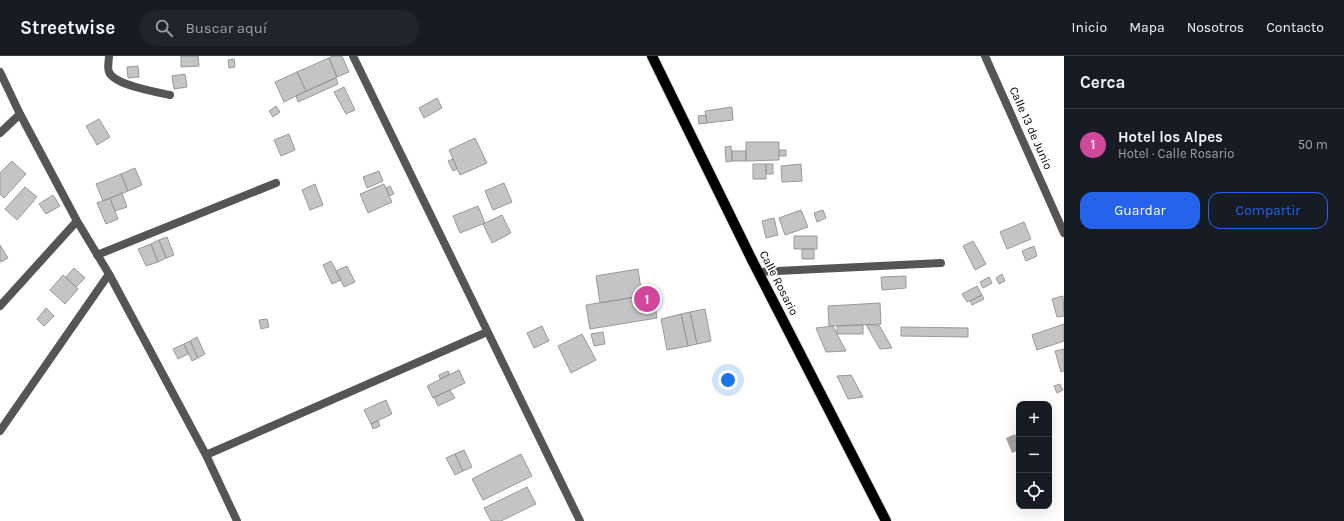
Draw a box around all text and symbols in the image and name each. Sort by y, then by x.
search box [139,10,419,46]
text: Streetwise [20,17,115,39]
icon: search [153,17,175,39]
text: Buscar aquí [185,19,267,37]
text: Inicio [1072,19,1107,36]
text: Mapa [1129,19,1165,36]
text: Nosotros [1187,19,1244,36]
text: Contacto [1266,19,1324,36]
text: Cerca [1080,72,1125,92]
street label: Calle 13 de Junio [1006,84,1056,172]
text: Hotel los Alpes [1118,128,1223,146]
text: 1 [1091,137,1095,152]
text: 50 m [1298,137,1328,152]
text: Hotel · Calle Rosario [1118,146,1234,161]
button: Guardar [1080,192,1200,229]
button: Compartir [1208,192,1328,229]
street label: Calle Rosario [757,248,801,318]
pin: 1 [634,284,660,314]
your location [718,370,738,390]
map controls [1016,401,1052,509]
button: + [1016,401,1052,437]
button: − [1016,437,1052,473]
button: locate [1016,473,1052,509]

